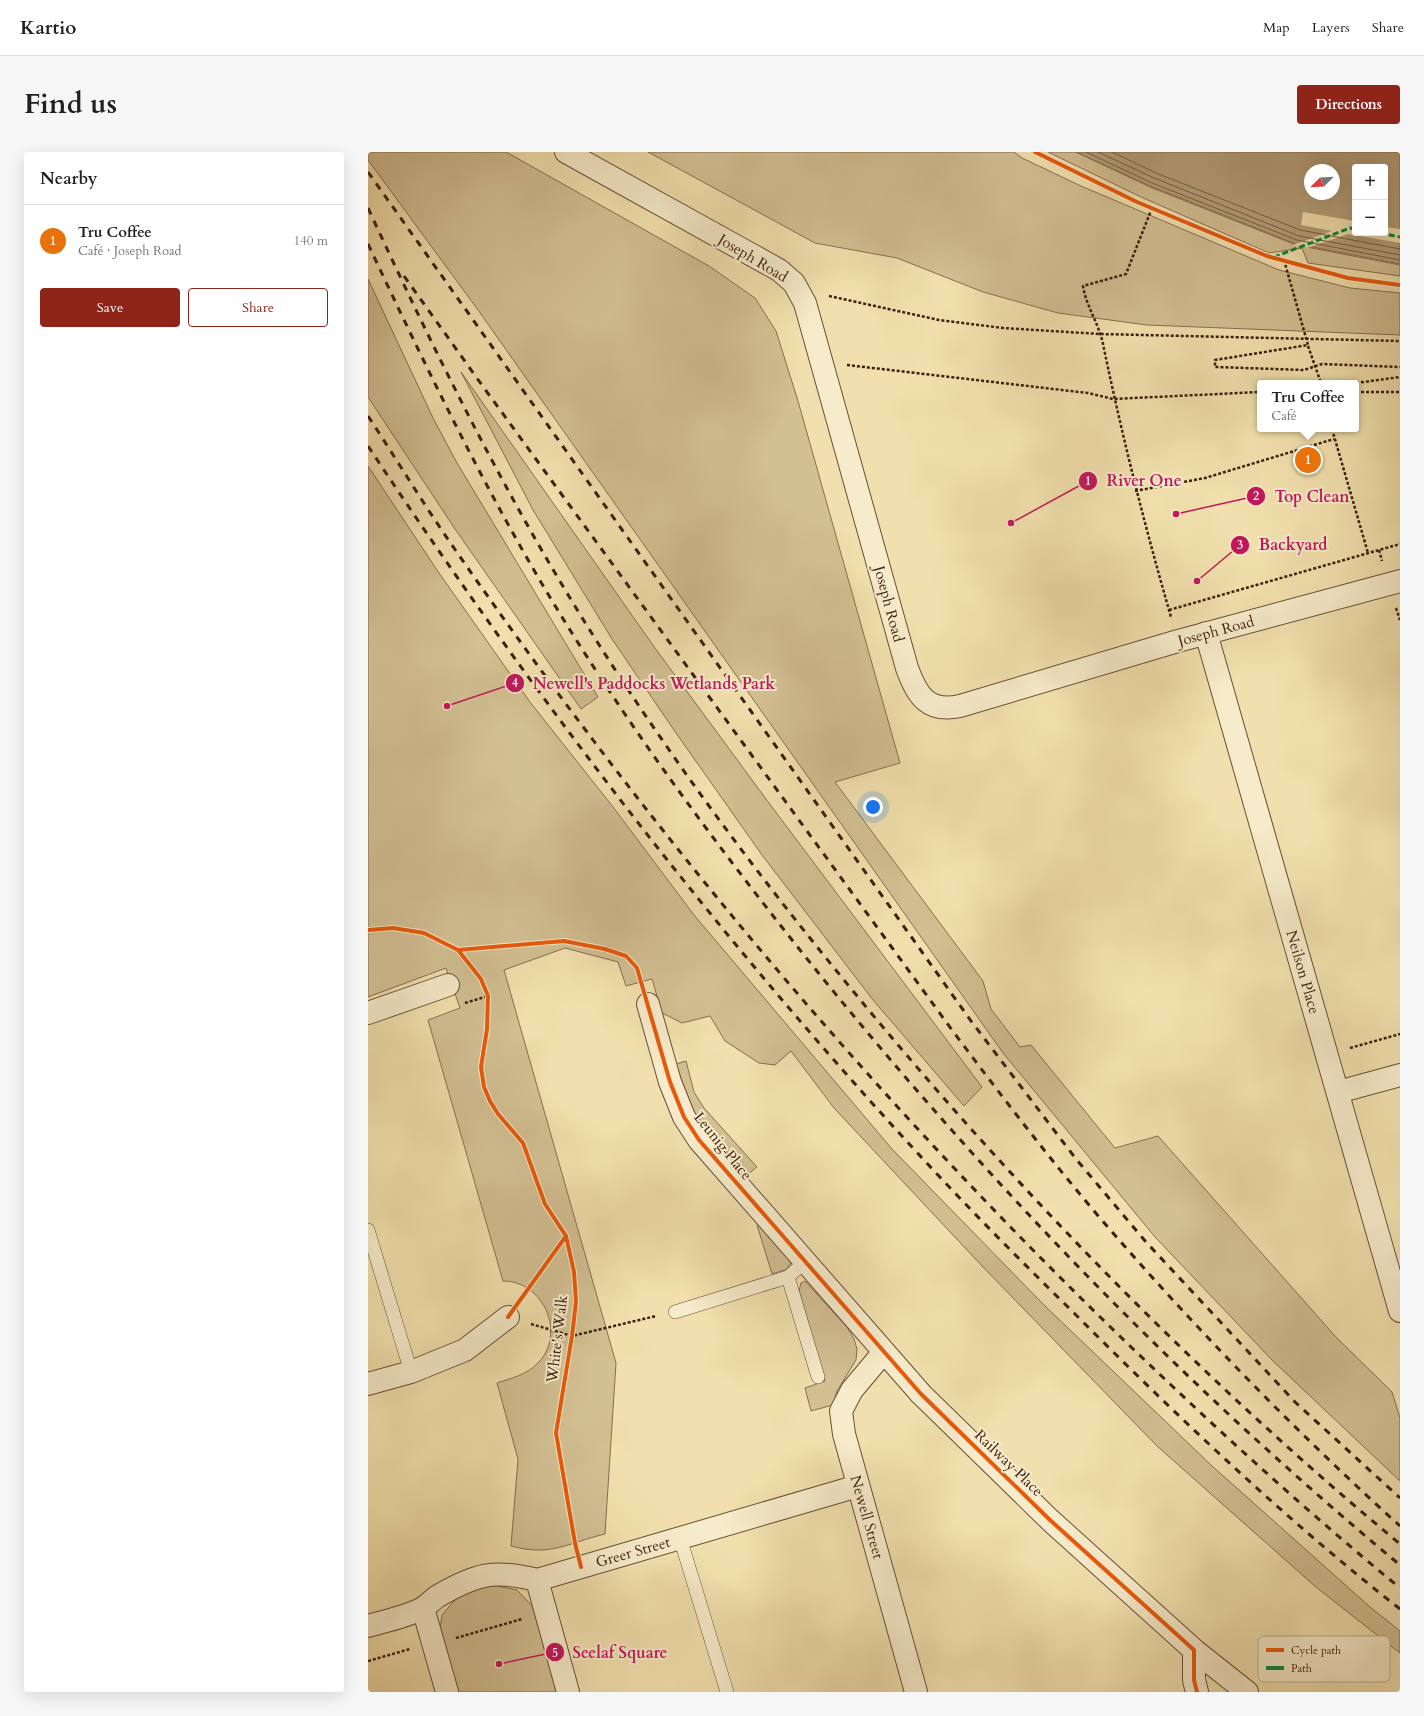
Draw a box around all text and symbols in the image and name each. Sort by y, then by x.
text: Kartio [20,15,76,41]
text: Map [1263,18,1290,37]
text: Layers [1312,18,1350,37]
text: Share [1372,18,1404,37]
text: Find us [24,85,117,123]
button: Directions [1297,85,1400,124]
north arrow [1304,164,1340,200]
map controls [1352,164,1388,236]
button: + [1352,164,1388,200]
text: Nearby [40,167,97,190]
button: − [1352,200,1388,236]
text: Tru Coffee [78,222,152,242]
street label: Joseph Road [713,228,792,287]
text: 1 [50,232,56,250]
text: 140 m [294,232,328,250]
text: Café · Joseph Road [78,242,182,260]
button: Save [40,288,180,327]
button: Share [188,288,328,327]
popup [1257,380,1359,432]
text: Tru Coffee [1271,387,1345,407]
text: Café [1271,407,1297,425]
pin: 1 [1295,445,1321,475]
callout: River One [1078,467,1189,495]
text: River One [1106,470,1182,492]
text: 1 [1085,473,1091,489]
callout: Top Clean [1246,482,1358,510]
text: Top Clean [1274,486,1350,508]
text: 2 [1253,488,1259,504]
callout: Backyard [1230,531,1335,559]
text: Backyard [1259,534,1327,556]
text: 3 [1237,537,1243,553]
street label: Joseph Road [869,562,909,644]
street label: Joseph Road [1174,611,1256,651]
callout: Newell's Paddocks Wetlands Park [505,669,783,697]
text: Newell's Paddocks Wetlands Park [533,673,775,695]
text: 4 [512,675,518,691]
your location [863,797,883,817]
street label: Neilson Place [1282,928,1325,1016]
street label: Leunig Place [689,1108,757,1184]
street label: White's Walk [542,1294,572,1385]
street label: Railway Place [970,1425,1048,1501]
street label: Newell Street [846,1473,889,1561]
street label: Greer Street [593,1532,673,1572]
legend [1258,1636,1390,1682]
callout: Seelaf Square [545,1638,676,1666]
text: Seelaf Square [572,1642,668,1664]
text: Cycle path [1291,1643,1341,1658]
text: 5 [552,1645,558,1661]
text: Path [1291,1661,1312,1676]

